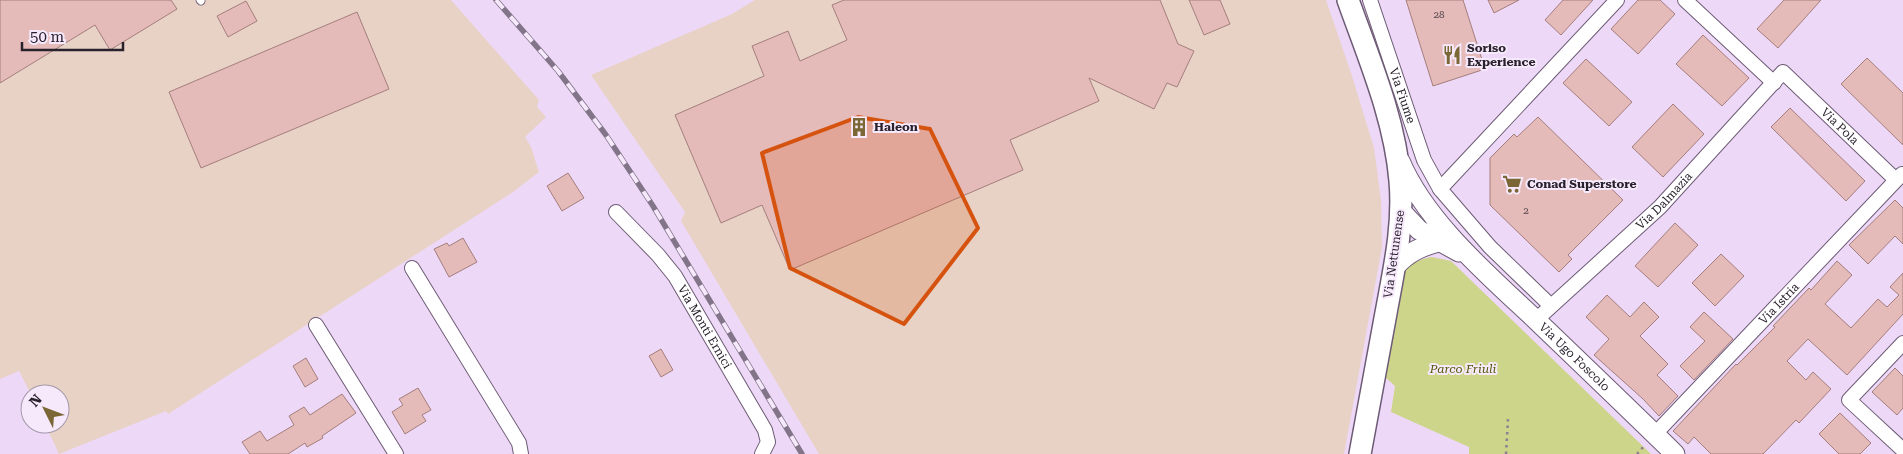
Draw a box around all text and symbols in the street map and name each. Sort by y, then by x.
house number: 28 [1433,9,1445,20]
scale bar [22,20,124,52]
text: 50 m [30,28,65,46]
place label: Soriso Experience [1467,41,1536,69]
restaurant icon: Soriso Experience [1441,44,1463,66]
street label: Via Fiume [1386,66,1418,126]
street label: Via Pola [1818,105,1862,148]
building icon: Haleon [848,116,870,138]
place label: Haleon [874,120,918,134]
street label: Via Dalmazia [1633,169,1696,232]
supermarket icon: Conad Superstore [1501,173,1523,195]
place label: Conad Superstore [1527,177,1637,191]
house number: 2 [1523,205,1529,216]
street label: Via Nettunense [1381,209,1407,299]
street label: Via Istria [1756,280,1802,327]
street label: Via Monti Ernici [675,283,735,371]
street label: Via Ugo Foscolo [1536,320,1613,394]
park label: Parco Friuli [1429,362,1497,376]
north arrow [20,384,70,434]
text: N [26,391,45,410]

